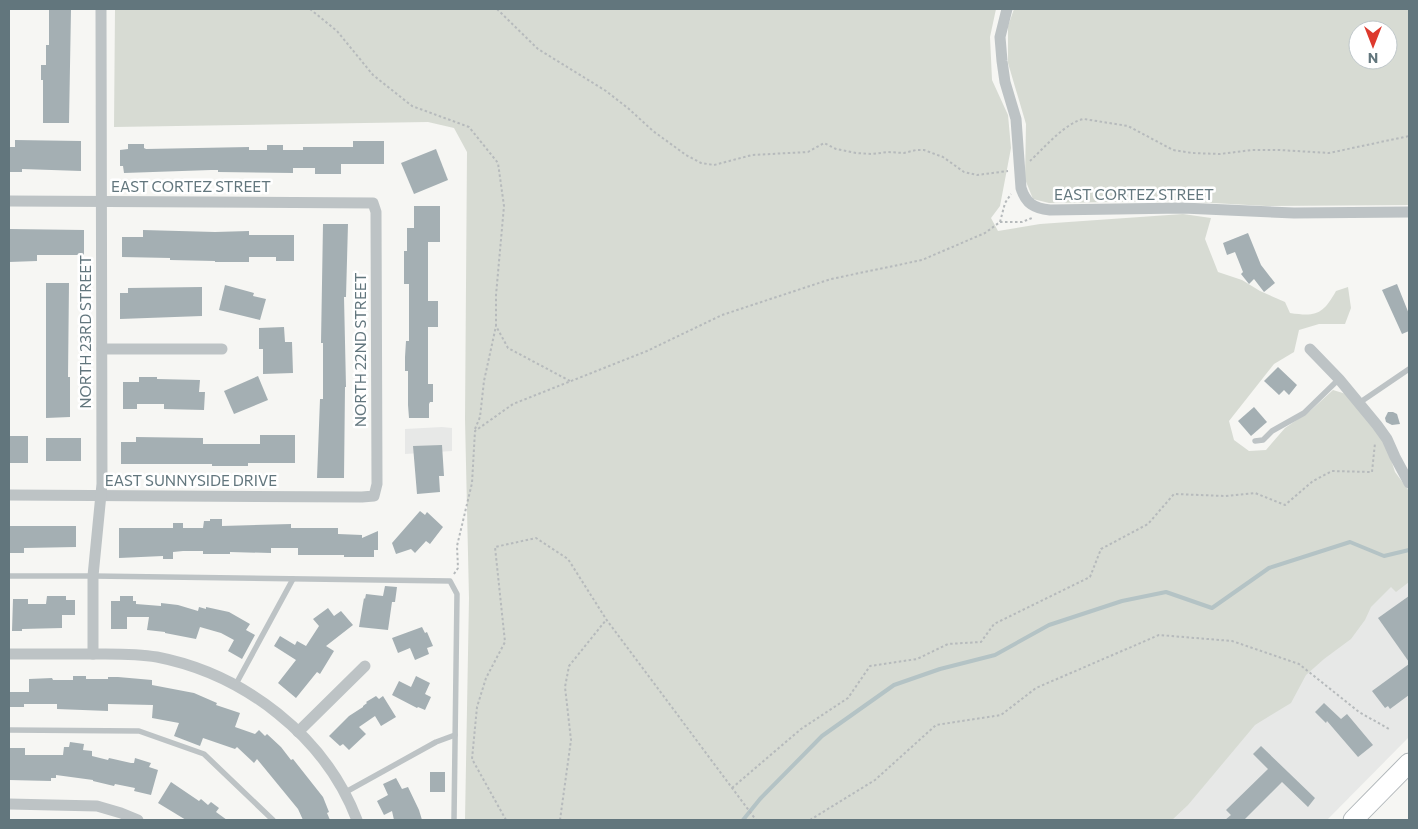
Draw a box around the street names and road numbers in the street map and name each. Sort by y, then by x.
street label: EAST CORTEZ STREET [111,177,271,195]
street label: EAST CORTEZ STREET [1054,185,1214,203]
street label: NORTH 23RD STREET [76,255,94,409]
street label: NORTH 22ND STREET [351,272,369,427]
street label: EAST SUNNYSIDE DRIVE [105,471,277,489]

